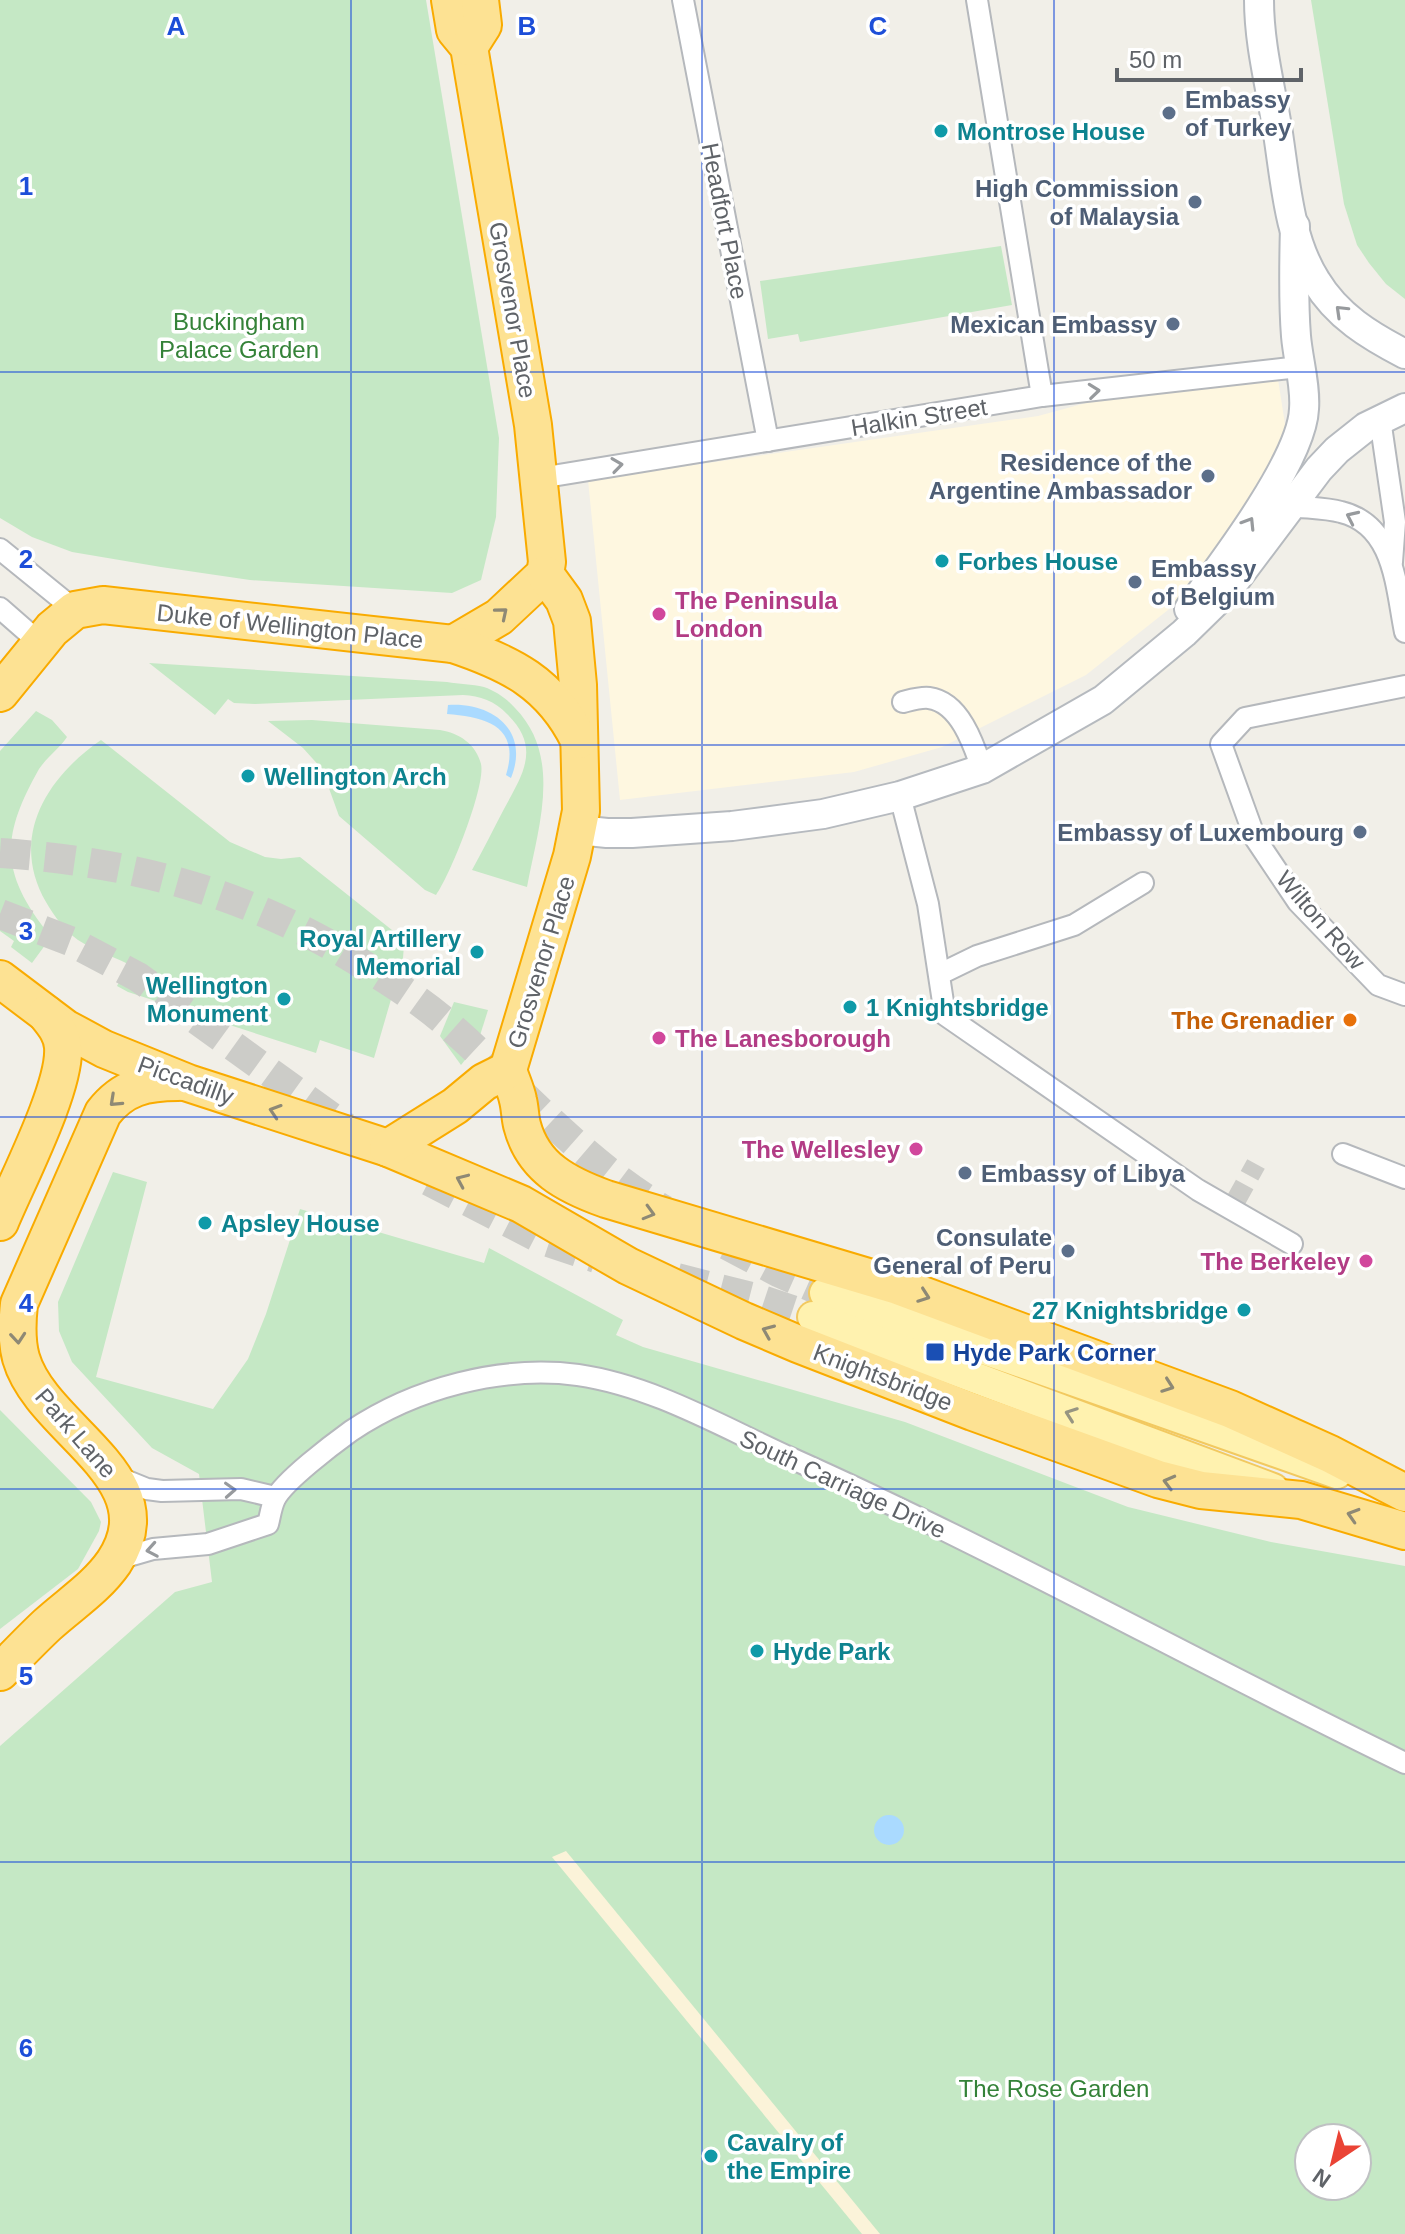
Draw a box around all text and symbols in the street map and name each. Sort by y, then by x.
text: A [167,11,186,41]
text: B [518,11,536,41]
text: C [869,11,888,41]
scale bar [1117,32,1301,82]
text: 50 m [1129,46,1182,73]
place label: Embassy of Turkey [1185,86,1292,141]
marker: Embassy of Turkey [1160,104,1178,122]
place label: Montrose House [957,118,1145,145]
marker: Montrose House [932,122,950,140]
street label: Headfort Place [697,140,753,302]
text: 1 [19,171,33,201]
place label: High Commission of Malaysia [975,175,1180,230]
marker: High Commission of Malaysia [1186,193,1204,211]
street label: Grosvenor Place [484,220,542,400]
one-way arrow [1336,306,1350,320]
park label: Buckingham Palace Garden [159,308,319,363]
place label: Mexican Embassy [950,311,1158,338]
marker: Mexican Embassy [1164,315,1182,333]
one-way arrow [1088,382,1101,399]
street label: Halkin Street [849,393,989,441]
place label: Residence of the Argentine Ambassador [929,449,1192,504]
one-way arrow [610,457,624,474]
marker: Residence of the Argentine Ambassador [1199,467,1217,485]
one-way arrow [1346,511,1360,527]
one-way arrow [1240,517,1255,532]
text: 2 [19,544,33,574]
place label: Forbes House [958,548,1118,575]
marker: Forbes House [933,552,951,570]
place label: Embassy of Belgium [1151,555,1275,610]
marker: Embassy of Belgium [1126,573,1144,591]
place label: The Peninsula London [675,587,838,642]
street label: Duke of Wellington Place [155,599,425,653]
marker: The Peninsula London [650,605,668,623]
one-way arrow [493,608,507,623]
place label: Wellington Arch [264,763,447,790]
marker: Wellington Arch [239,767,257,785]
place label: Embassy of Luxembourg [1057,819,1344,846]
marker: Embassy of Luxembourg [1351,823,1369,841]
street label: Wilton Row [1271,865,1371,975]
street label: Grosvenor Place [502,873,580,1051]
text: 3 [19,916,33,946]
place label: Royal Artillery Memorial [299,925,462,980]
marker: Royal Artillery Memorial [468,943,486,961]
place label: Wellington Monument [146,972,268,1027]
marker: Wellington Monument [275,990,293,1008]
place label: 1 Knightsbridge [866,994,1049,1021]
marker: 1 Knightsbridge [841,998,859,1016]
place label: The Grenadier [1171,1007,1334,1034]
marker: The Grenadier [1341,1011,1359,1029]
place label: The Lanesborough [675,1025,891,1052]
marker: The Lanesborough [650,1029,668,1047]
street label: Piccadilly [134,1050,238,1110]
one-way arrow [110,1091,124,1106]
one-way arrow [268,1104,282,1120]
place label: The Wellesley [742,1136,901,1163]
marker: The Wellesley [907,1140,925,1158]
place label: Embassy of Libya [981,1160,1186,1187]
marker: Embassy of Libya [956,1164,974,1182]
one-way arrow [456,1174,470,1190]
one-way arrow [641,1203,655,1220]
place label: Apsley House [221,1210,380,1237]
marker: Apsley House [196,1214,214,1232]
place label: Consulate General of Peru [873,1224,1052,1279]
marker: Consulate General of Peru [1059,1242,1077,1260]
place label: The Berkeley [1201,1248,1351,1275]
marker: The Berkeley [1357,1252,1375,1270]
one-way arrow [916,1286,930,1303]
text: 4 [19,1288,34,1318]
place label: 27 Knightsbridge [1032,1297,1228,1324]
marker: 27 Knightsbridge [1235,1301,1253,1319]
one-way arrow [762,1325,776,1341]
one-way arrow [10,1331,27,1344]
street label: Knightsbridge [810,1338,956,1416]
place label: Hyde Park Corner [953,1339,1156,1366]
marker: Hyde Park Corner [924,1341,946,1363]
one-way arrow [1160,1376,1174,1393]
street label: Park Lane [30,1383,122,1483]
one-way arrow [1064,1407,1078,1423]
street label: South Carriage Drive [736,1424,950,1544]
one-way arrow [1162,1474,1176,1491]
one-way arrow [224,1481,236,1498]
one-way arrow [1347,1508,1360,1524]
one-way arrow [146,1541,159,1558]
place label: Hyde Park [773,1638,891,1665]
marker: Hyde Park [748,1642,766,1660]
text: 5 [19,1661,33,1691]
text: 6 [19,2033,33,2063]
park label: The Rose Garden [959,2075,1149,2102]
north arrow [1293,2122,1373,2202]
place label: Cavalry of the Empire [727,2129,851,2184]
marker: Cavalry of the Empire [702,2147,720,2165]
text: N [1308,2163,1335,2193]

